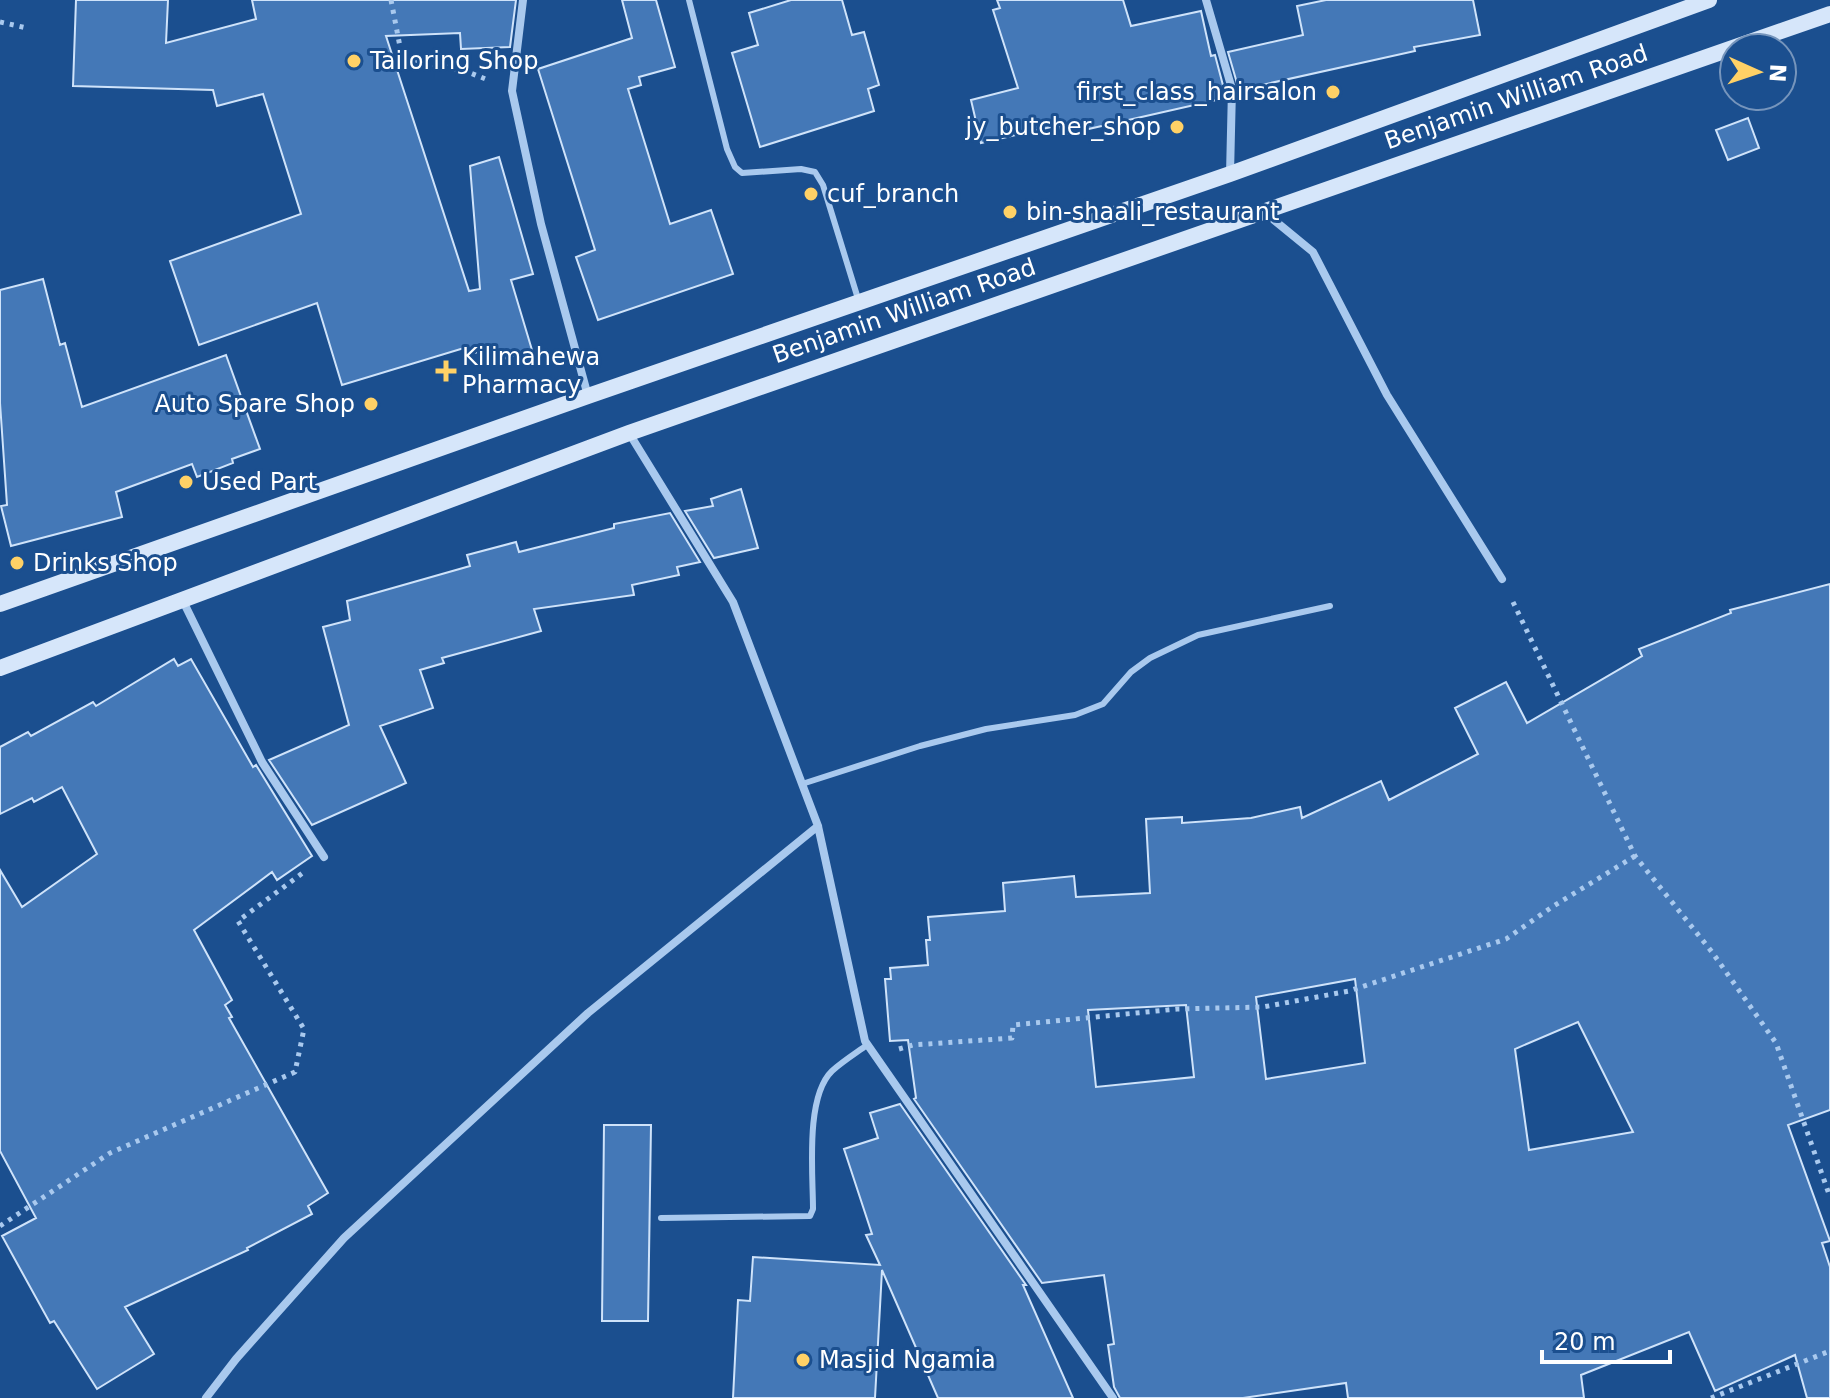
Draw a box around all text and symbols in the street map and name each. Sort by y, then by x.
north arrow [1718,32,1798,112]
street label: Benjamin William Road [1381,39,1651,155]
place label: Tailoring Shop [369,47,538,75]
marker: Tailoring Shop [345,52,363,70]
text: N [1765,63,1790,83]
place label: first_class_hairsalon [1076,78,1317,106]
marker: first_class_hairsalon [1324,83,1342,101]
place label: jy_butcher_shop [965,113,1161,141]
marker: jy_butcher_shop [1168,118,1186,136]
place label: cuf_branch [827,180,959,208]
marker: cuf_branch [802,185,820,203]
place label: bin-shaali_restaurant [1026,198,1279,226]
marker: bin-shaali_restaurant [1001,203,1019,221]
street label: Benjamin William Road [769,253,1039,369]
place label: Kilimahewa Pharmacy [462,343,600,399]
marker: Kilimahewa Pharmacy [437,362,455,380]
place label: Auto Spare Shop [154,390,355,418]
marker: Auto Spare Shop [362,395,380,413]
place label: Used Part [202,468,317,496]
marker: Used Part [177,473,195,491]
place label: Drinks Shop [33,549,178,577]
marker: Drinks Shop [8,554,26,572]
scale bar [1542,1314,1670,1364]
text: 20 m [1554,1328,1616,1356]
place label: Masjid Ngamia [819,1346,996,1374]
marker: Masjid Ngamia [794,1351,812,1369]

